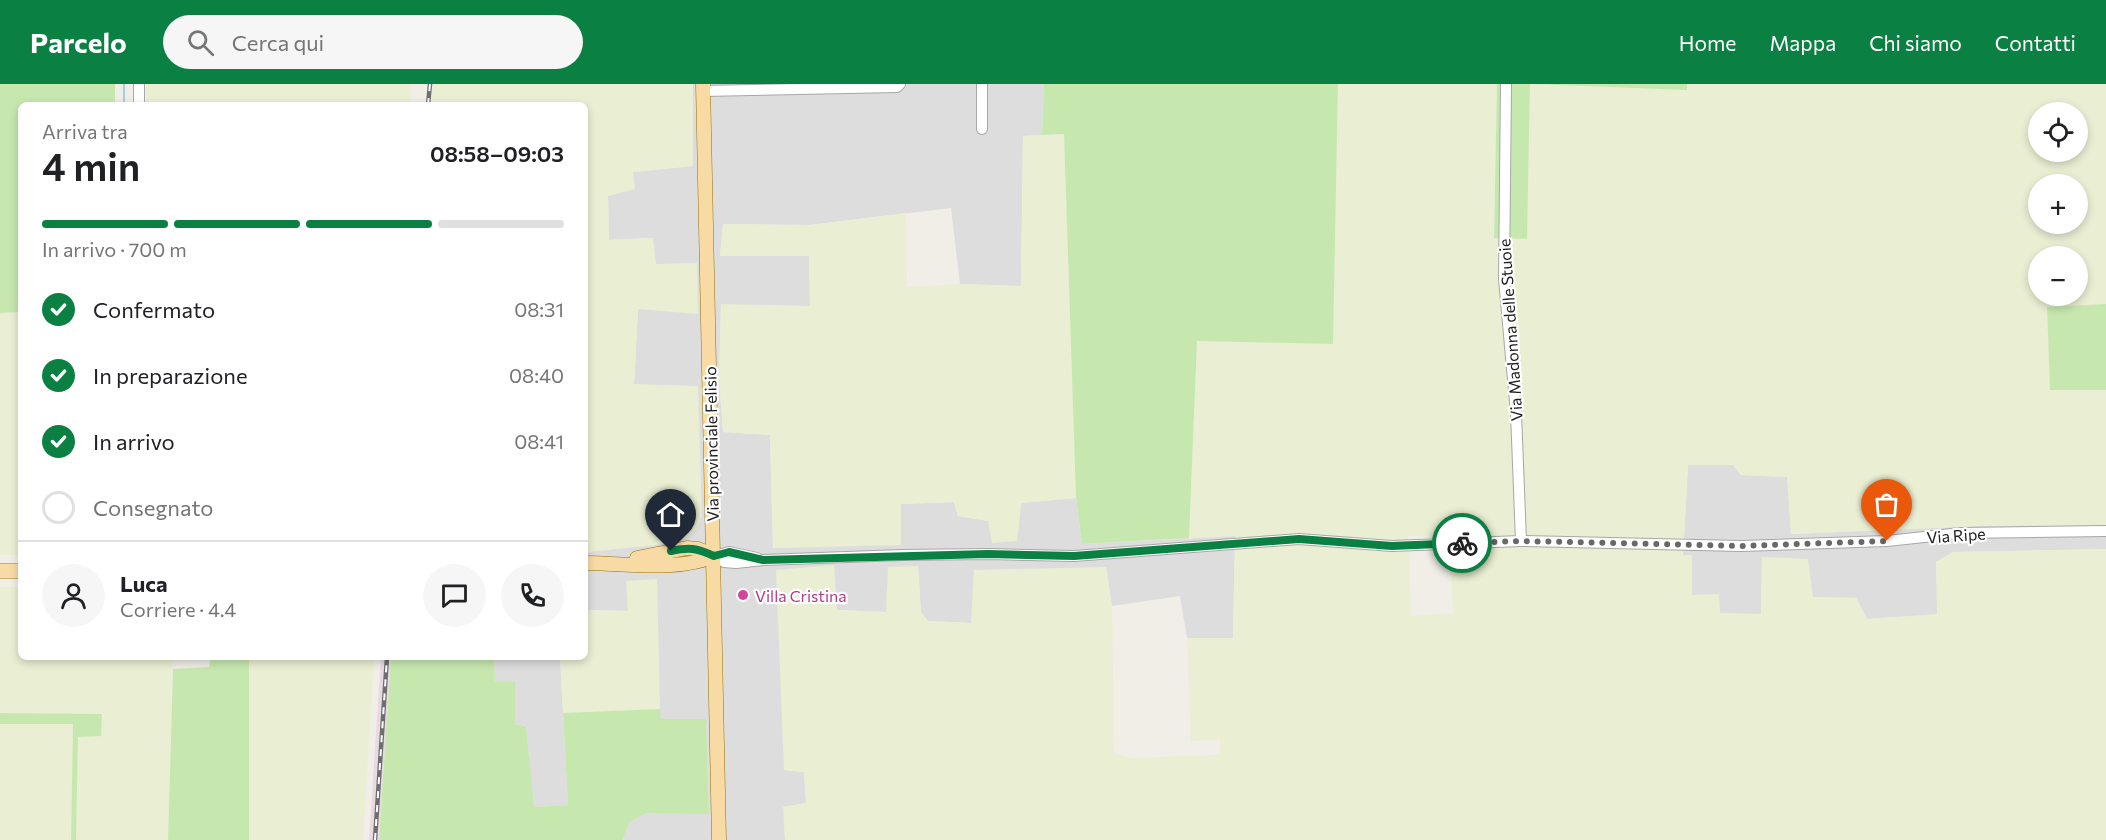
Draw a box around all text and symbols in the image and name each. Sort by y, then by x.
search box [163,15,583,69]
text: Parcelo [30,25,127,59]
icon: search [184,26,217,59]
text: Cerca qui [232,29,324,56]
text: Home [1679,30,1736,55]
text: Mappa [1769,30,1836,55]
text: Chi siamo [1869,30,1962,55]
text: Contatti [1995,30,2076,55]
map controls [2028,102,2088,306]
button: locate [2028,102,2088,162]
text: Arriva tra [42,119,128,143]
text: 08:58–09:03 [430,140,564,167]
text: 4 min [42,141,140,189]
button: + [2028,174,2088,234]
text: In arrivo · 700 m [42,237,187,261]
street label: Via Madonna delle Stuoie [1494,238,1526,422]
button: − [2028,246,2088,306]
icon: check [42,293,75,326]
text: Confermato [93,296,215,323]
text: 08:31 [514,297,564,321]
icon: check [42,359,75,392]
text: In preparazione [93,362,248,389]
text: 08:40 [509,363,564,387]
street label: Via provinciale Felisio [700,366,722,522]
icon: check [42,425,75,458]
text: In arrivo [93,428,175,455]
text: 08:41 [514,429,564,453]
pin [1861,479,1912,541]
icon: bag [1870,488,1903,521]
pin [645,489,696,551]
text: Consegnato [93,494,213,521]
icon: home [654,498,687,531]
courier [1432,513,1492,573]
street label: Via Ripe [1926,523,1986,547]
icon: bike [1446,527,1479,560]
button: person [42,564,105,627]
button: chat [423,564,486,627]
button: phone [501,564,564,627]
text: Luca [120,570,168,597]
place label: Villa Cristina [755,586,847,605]
marker: Villa Cristina [736,588,750,602]
text: Corriere · 4.4 [120,597,236,621]

